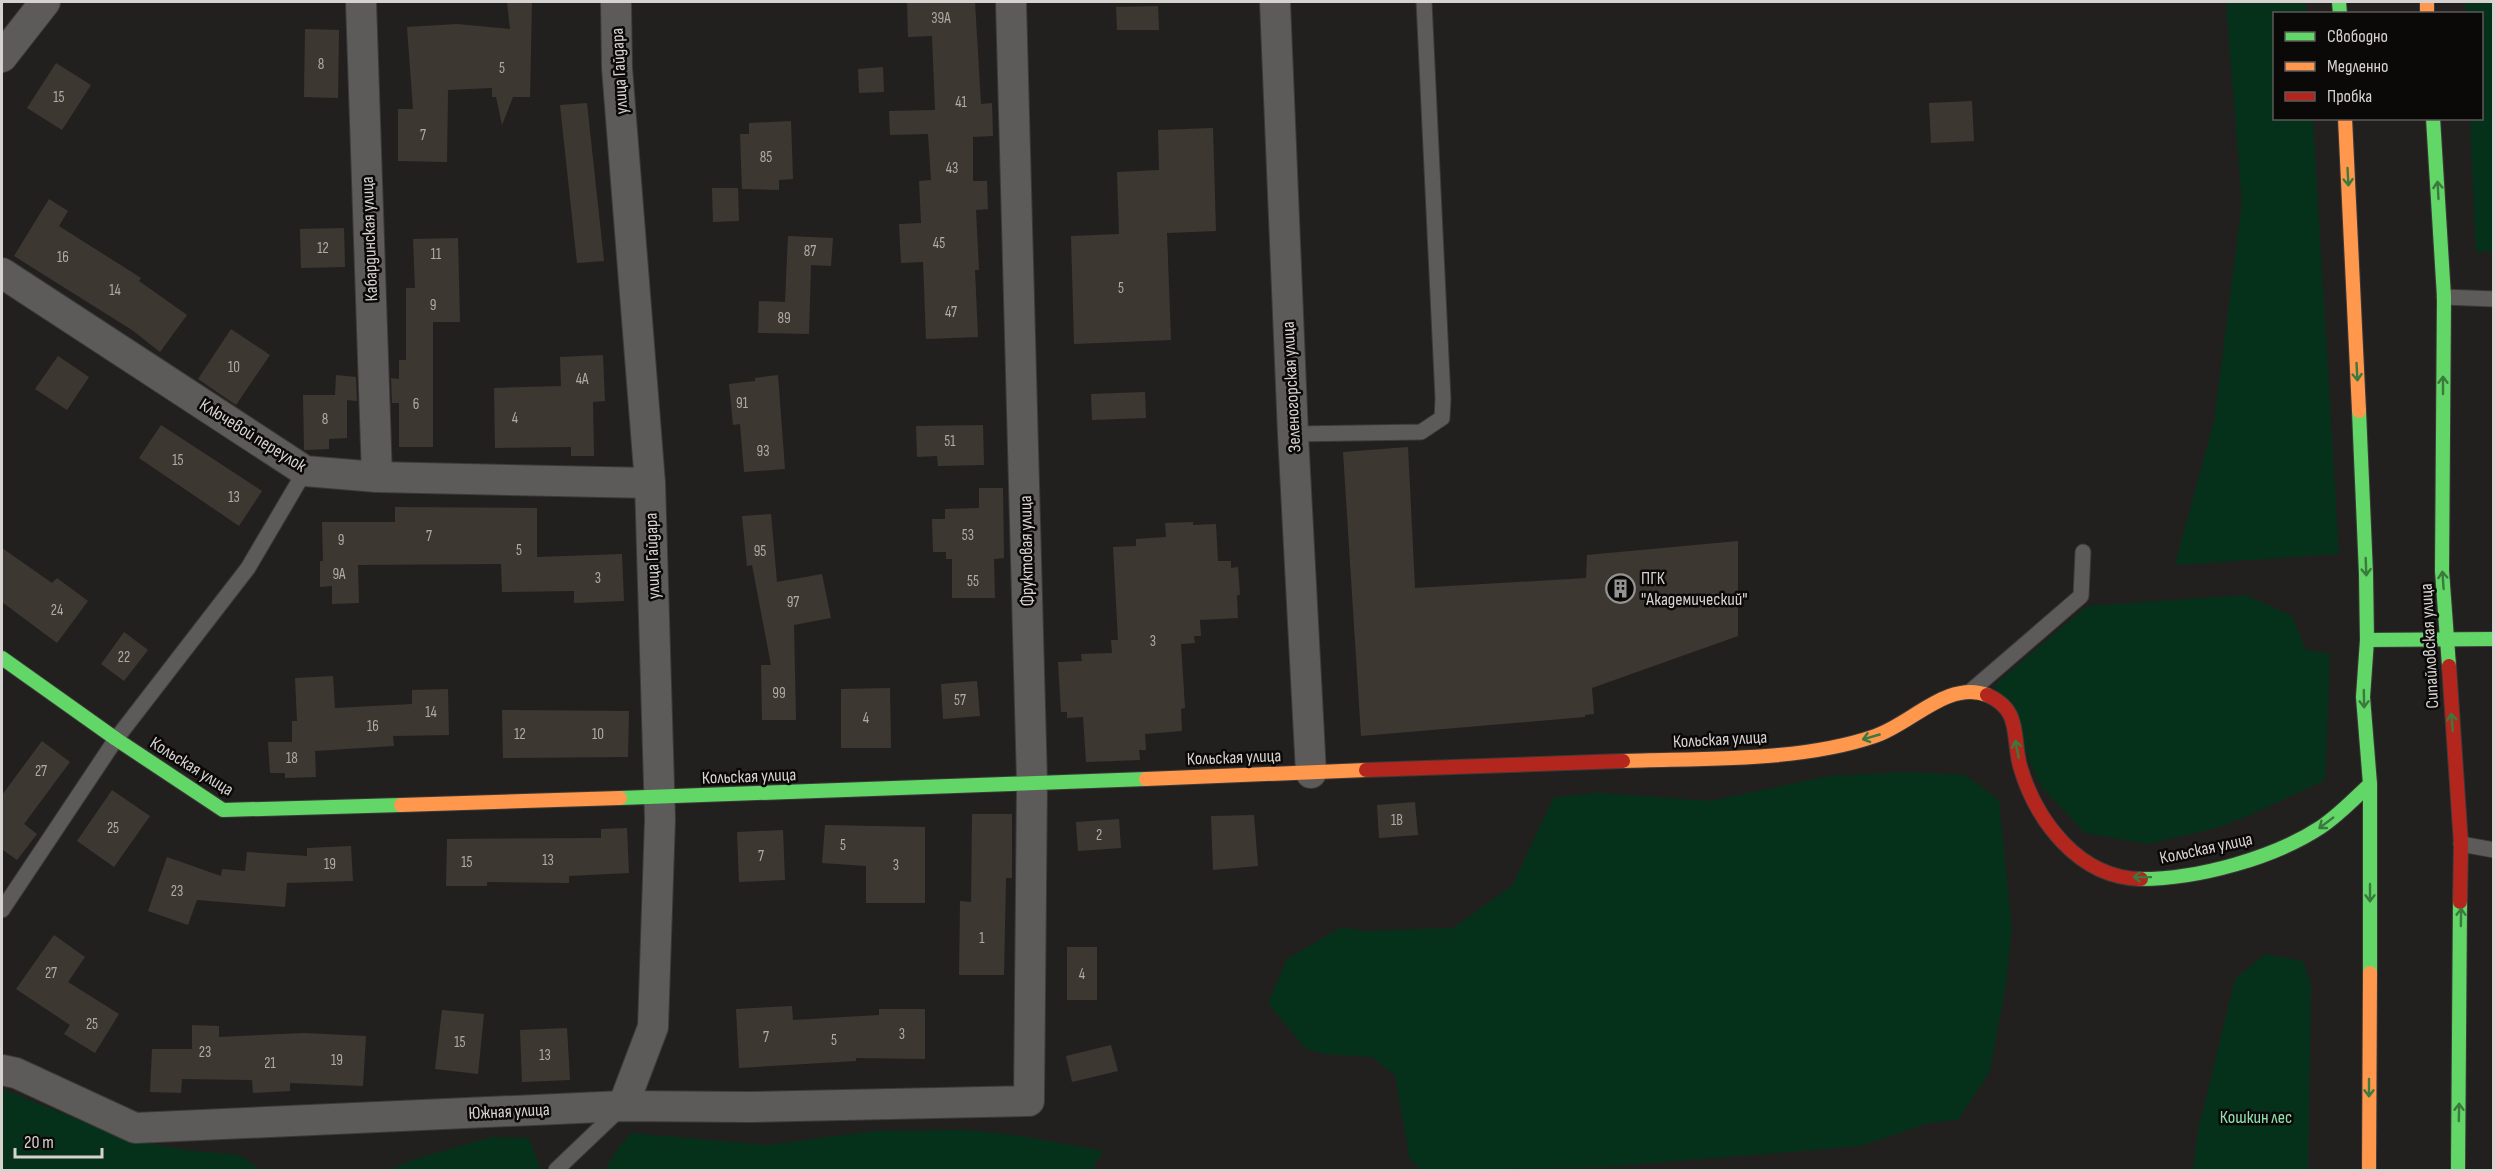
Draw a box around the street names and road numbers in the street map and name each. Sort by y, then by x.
street label: улица Гайдара [607,27,632,115]
street label: Кабардинская улица [357,176,382,302]
street label: Зеленогорская улица [1278,321,1305,453]
street label: Ключевой переулок [196,394,310,477]
street label: Фруктовая улица [1015,495,1038,607]
street label: улица Гайдара [640,512,665,600]
street label: Сипайловская улица [2416,583,2443,709]
street label: Кольская улица [1672,727,1768,752]
street label: Кольская улица [146,733,237,800]
street label: Кольская улица [1186,745,1282,770]
street label: Кольская улица [701,764,797,789]
street label: Кольская улица [2158,828,2255,869]
street label: Южная улица [468,1099,550,1124]

